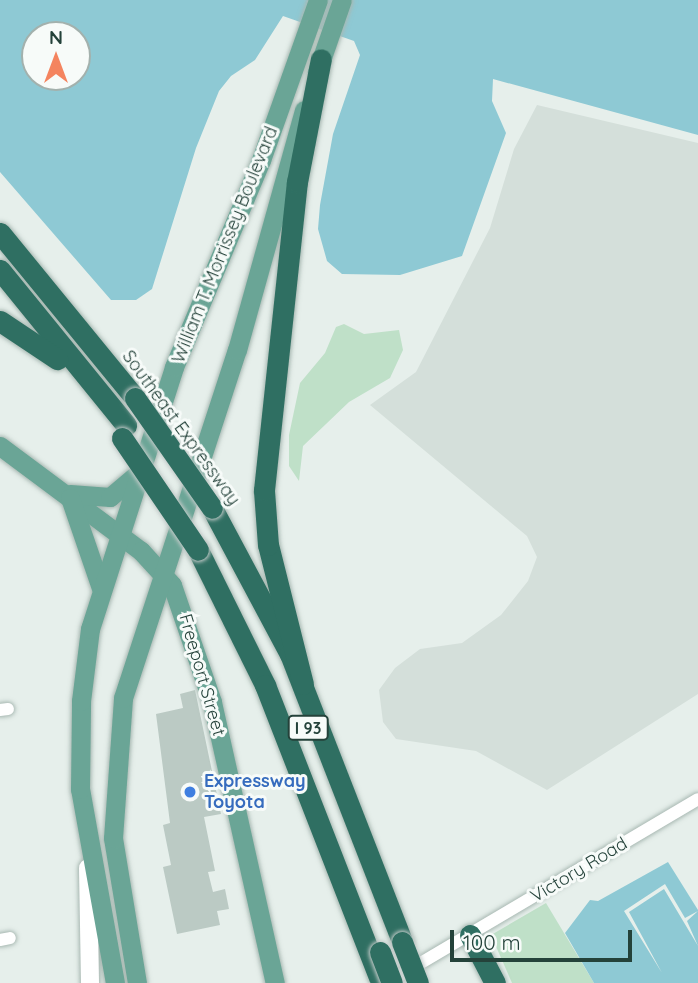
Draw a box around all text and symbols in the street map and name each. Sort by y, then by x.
north arrow [21,21,91,91]
text: N [49,25,63,49]
street label: William T. Morrissey Boulevard [168,124,282,366]
street label: Southeast Expressway [117,346,245,510]
street label: Freeport Street [174,612,230,738]
road number: I 93 [287,716,329,740]
place label: Expressway Toyota [204,771,306,814]
marker: Expressway Toyota [182,784,198,800]
street label: Victory Road [527,833,631,907]
scale bar [453,916,635,960]
text: 100 m [463,929,521,955]

